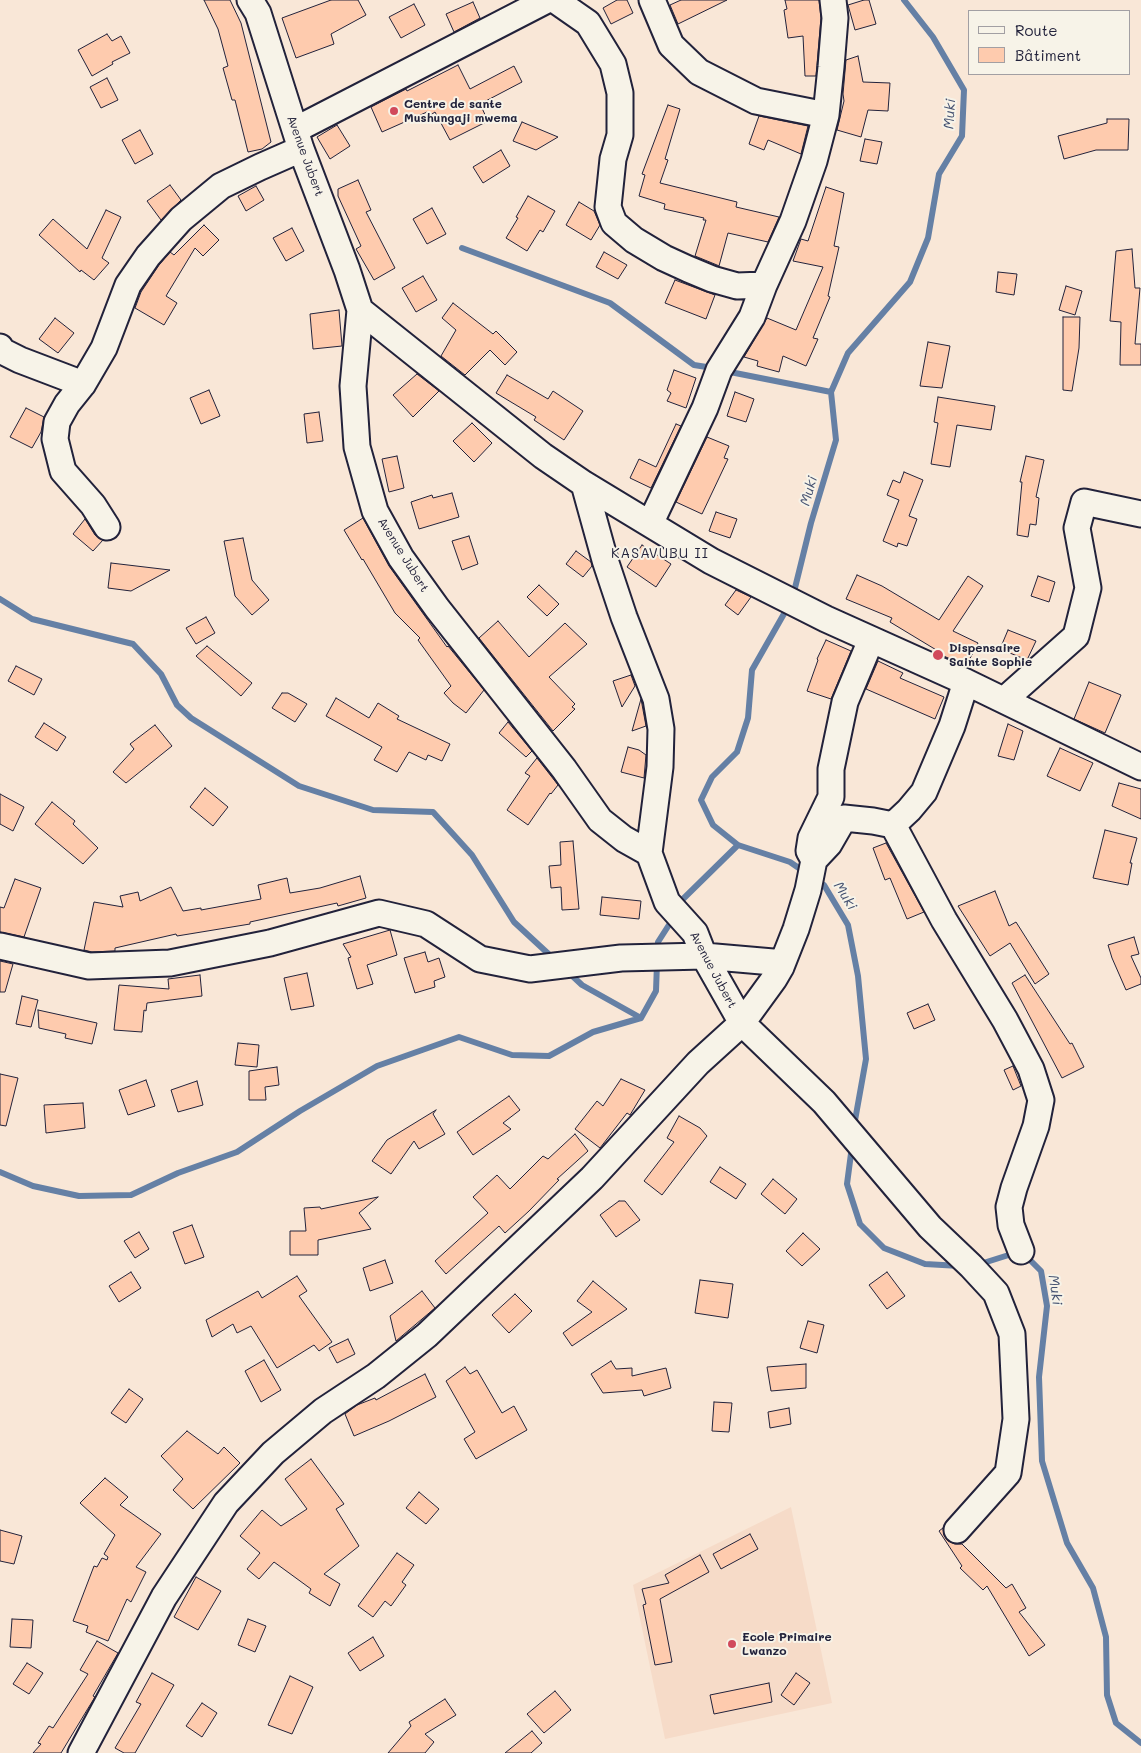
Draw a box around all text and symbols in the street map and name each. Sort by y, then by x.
legend [968,10,1131,75]
text: Route [1015,20,1058,40]
text: Bâtiment [1015,45,1081,65]
place label: Centre de sante Mushungaji mwema [404,97,518,125]
water label: Muki [941,98,959,130]
marker: Centre de sante Mushungaji mwema [388,105,400,117]
street label: Avenue Jubert [284,114,326,198]
water label: Muki [797,474,821,508]
street label: Avenue Jubert [374,515,432,595]
district label: KASAVUBU II [610,546,710,562]
place label: Dispensaire Sainte Sophie [949,641,1032,669]
marker: Dispensaire Sainte Sophie [931,648,945,662]
water label: Muki [830,879,860,913]
street label: Avenue Jubert [687,929,739,1011]
water label: Muki [1045,1274,1065,1306]
place label: Ecole Primaire Lwanzo [742,1630,832,1658]
marker: Ecole Primaire Lwanzo [726,1638,738,1650]

